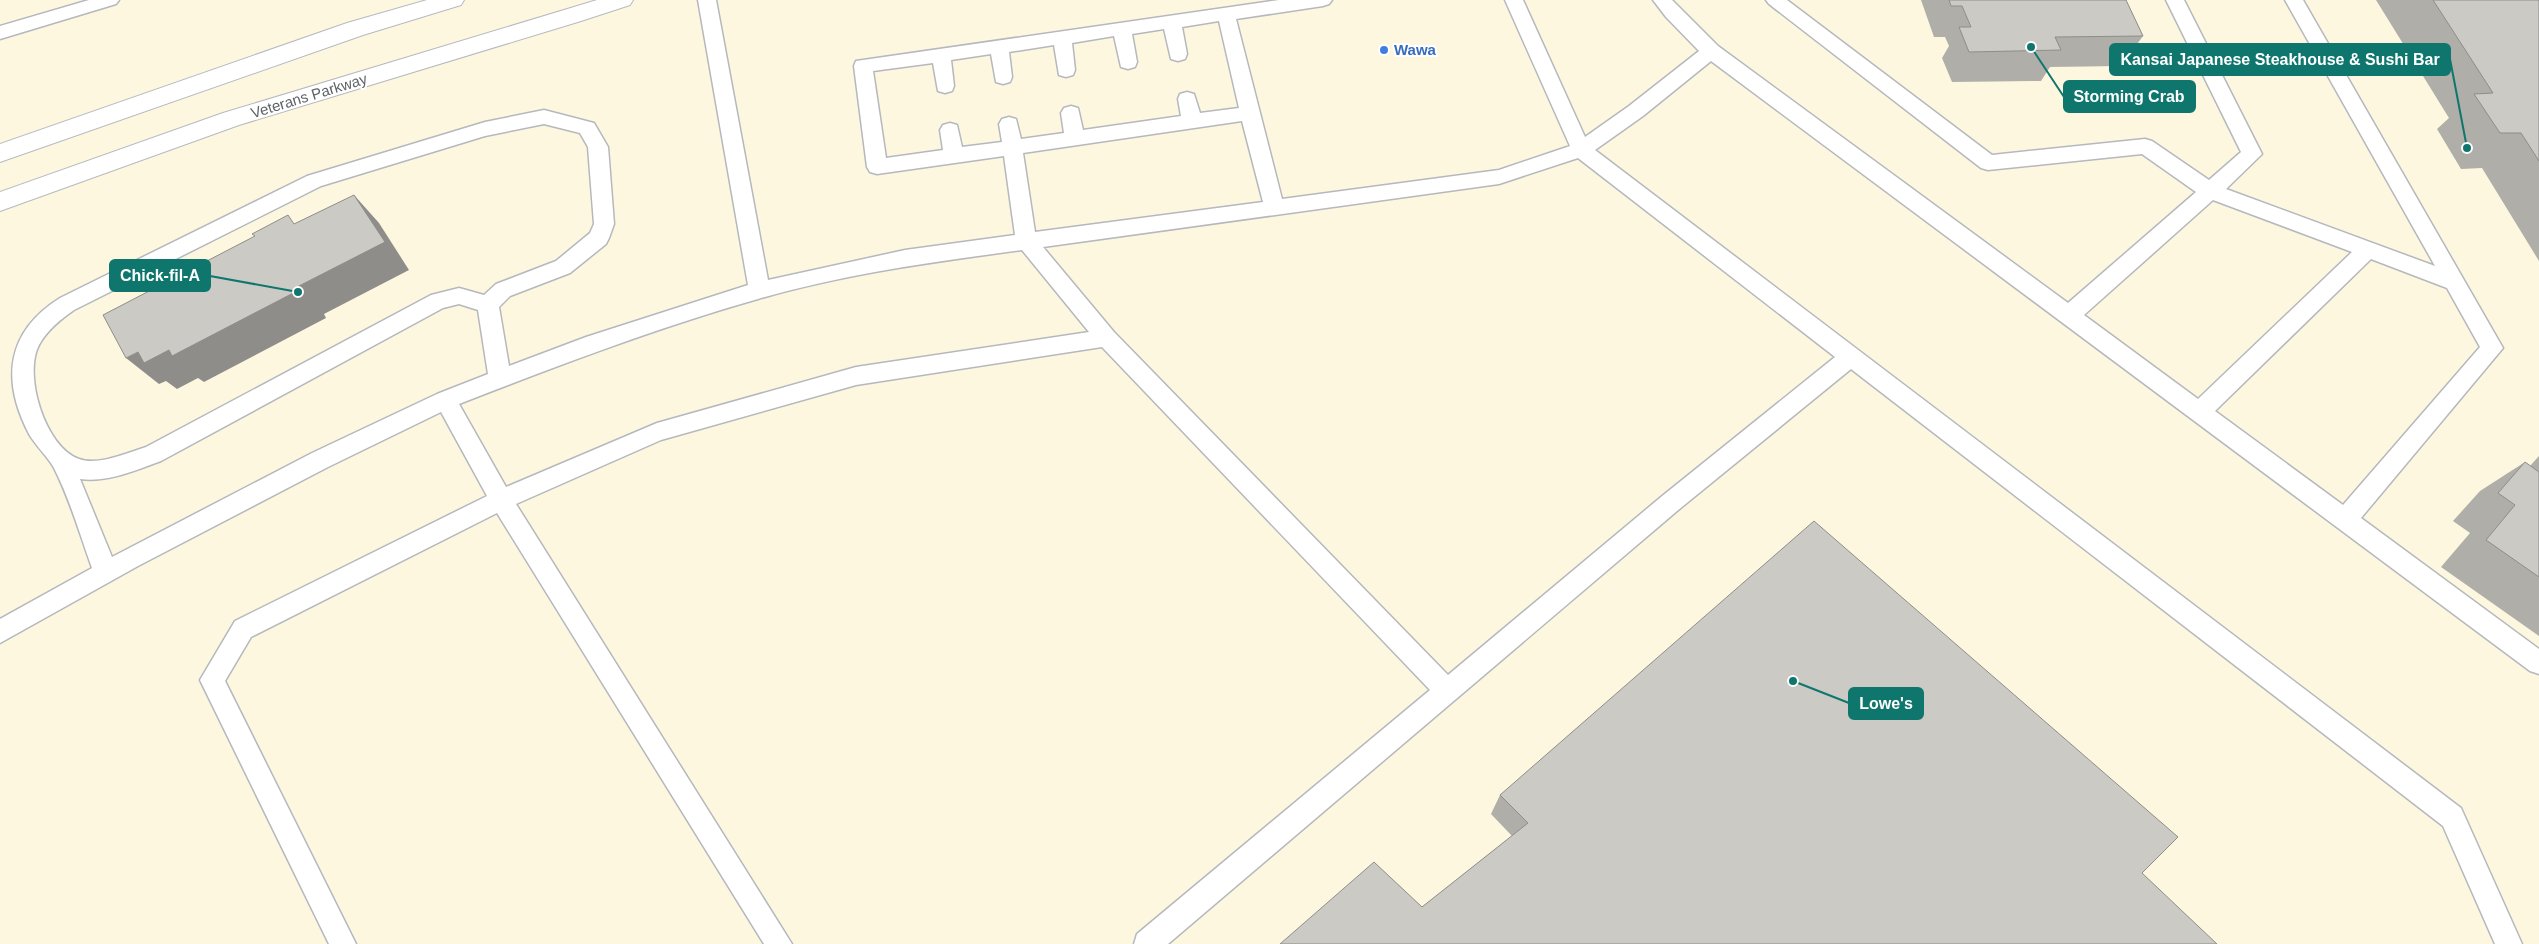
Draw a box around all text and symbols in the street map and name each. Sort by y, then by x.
place label: Wawa [1394,41,1437,58]
marker: Wawa [1378,44,1390,56]
callout: Kansai Japanese Steakhouse & Sushi Bar [2110,44,2450,75]
text: Kansai Japanese Steakhouse & Sushi Bar [2120,51,2440,68]
street label: Veterans Parkway [249,70,370,121]
callout: Storming Crab [2064,81,2195,112]
text: Storming Crab [2073,88,2185,105]
callout: Chick-fil-A [110,260,210,291]
text: Chick-fil-A [120,267,200,284]
callout: Lowe's [1849,688,1923,719]
text: Lowe's [1859,695,1913,712]

